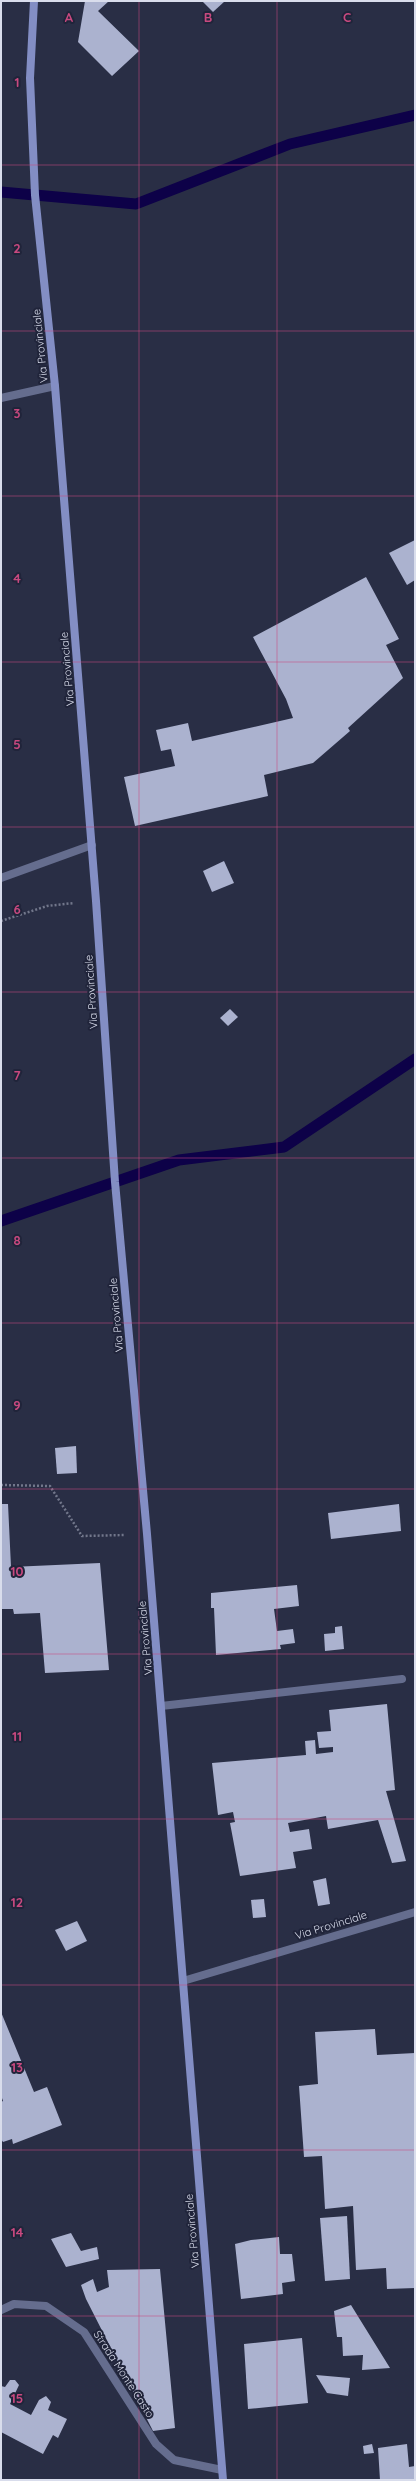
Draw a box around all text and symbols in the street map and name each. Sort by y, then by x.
text: A [65,9,74,25]
text: B [204,9,212,25]
text: C [343,9,351,25]
text: 1 [14,74,20,90]
text: 2 [13,240,21,256]
street label: Via Provinciale [29,308,51,384]
text: 3 [14,405,21,421]
text: 4 [13,570,21,586]
street label: Via Provinciale [57,631,77,707]
text: 5 [13,736,21,752]
text: 6 [13,901,21,917]
street label: Via Provinciale [81,954,101,1030]
text: 7 [13,1067,21,1083]
text: 8 [13,1232,21,1248]
street label: Via Provinciale [106,1277,126,1353]
text: 9 [13,1397,21,1413]
text: 10 [10,1563,24,1579]
street label: Via Provinciale [135,1600,155,1676]
text: 11 [12,1728,22,1744]
text: 12 [11,1894,23,1910]
street label: Via Provinciale [293,1907,369,1943]
text: 13 [11,2059,23,2075]
street label: Via Provinciale [182,2193,202,2269]
text: 14 [11,2224,24,2240]
street label: Strada Monte Casto [91,2328,158,2421]
text: 15 [11,2390,23,2406]

